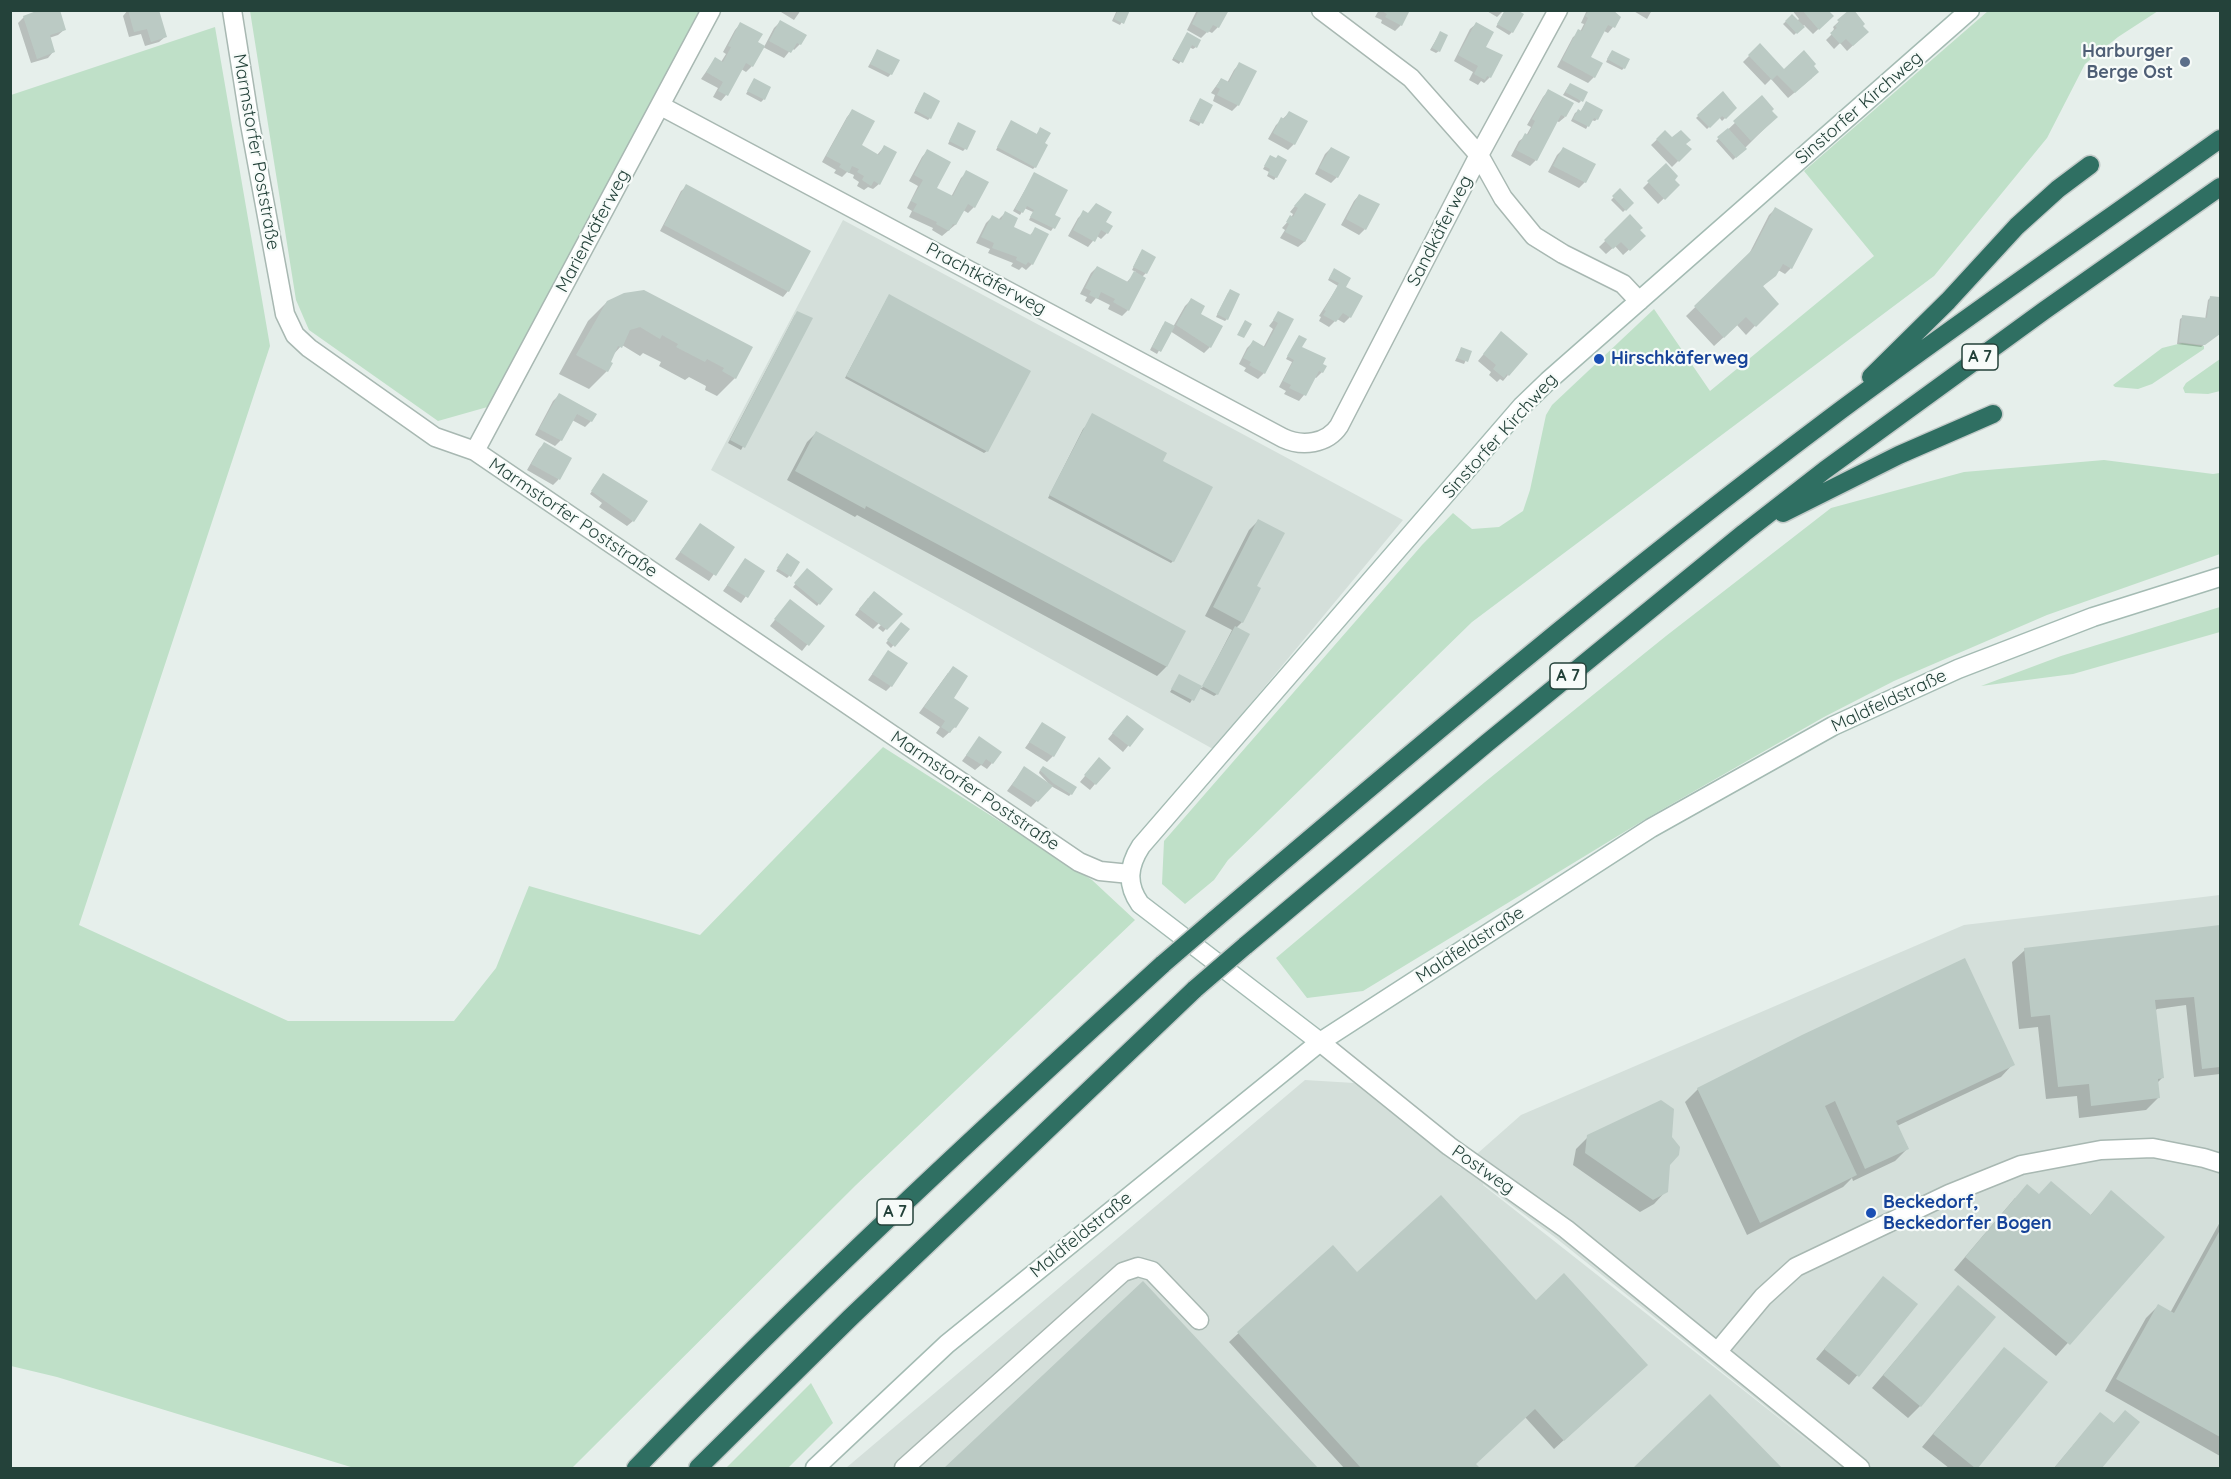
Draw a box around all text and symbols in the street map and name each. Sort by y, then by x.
place label: Harburger Berge Ost [2082,41,2173,84]
street label: Sinstorfer Kirchweg [1791,47,1927,169]
street label: Marmstorfer Poststraße [228,52,284,252]
marker: Harburger Berge Ost [2178,55,2192,69]
street label: Marienkäferweg [551,166,635,296]
street label: Sandkäferweg [1403,172,1477,290]
street label: Prachtkäferweg [922,238,1050,320]
road number: A 7 [1962,344,1998,370]
place label: Hirschkäferweg [1611,348,1749,370]
marker: Hirschkäferweg [1592,352,1606,366]
street label: Sinstorfer Kirchweg [1438,369,1562,503]
street label: Marmstorfer Poststraße [485,453,661,583]
road number: A 7 [1550,663,1586,689]
street label: Maldfeldstraße [1828,665,1950,737]
street label: Marmstorfer Poststraße [887,726,1063,856]
street label: Maldfeldstraße [1412,902,1528,988]
street label: Postweg [1448,1141,1518,1199]
street label: Maldfeldstraße [1026,1187,1136,1283]
place label: Beckedorf, Beckedorfer Bogen [1883,1192,2052,1234]
road number: A 7 [877,1199,913,1225]
marker: Beckedorf, Beckedorfer Bogen [1864,1206,1878,1220]

